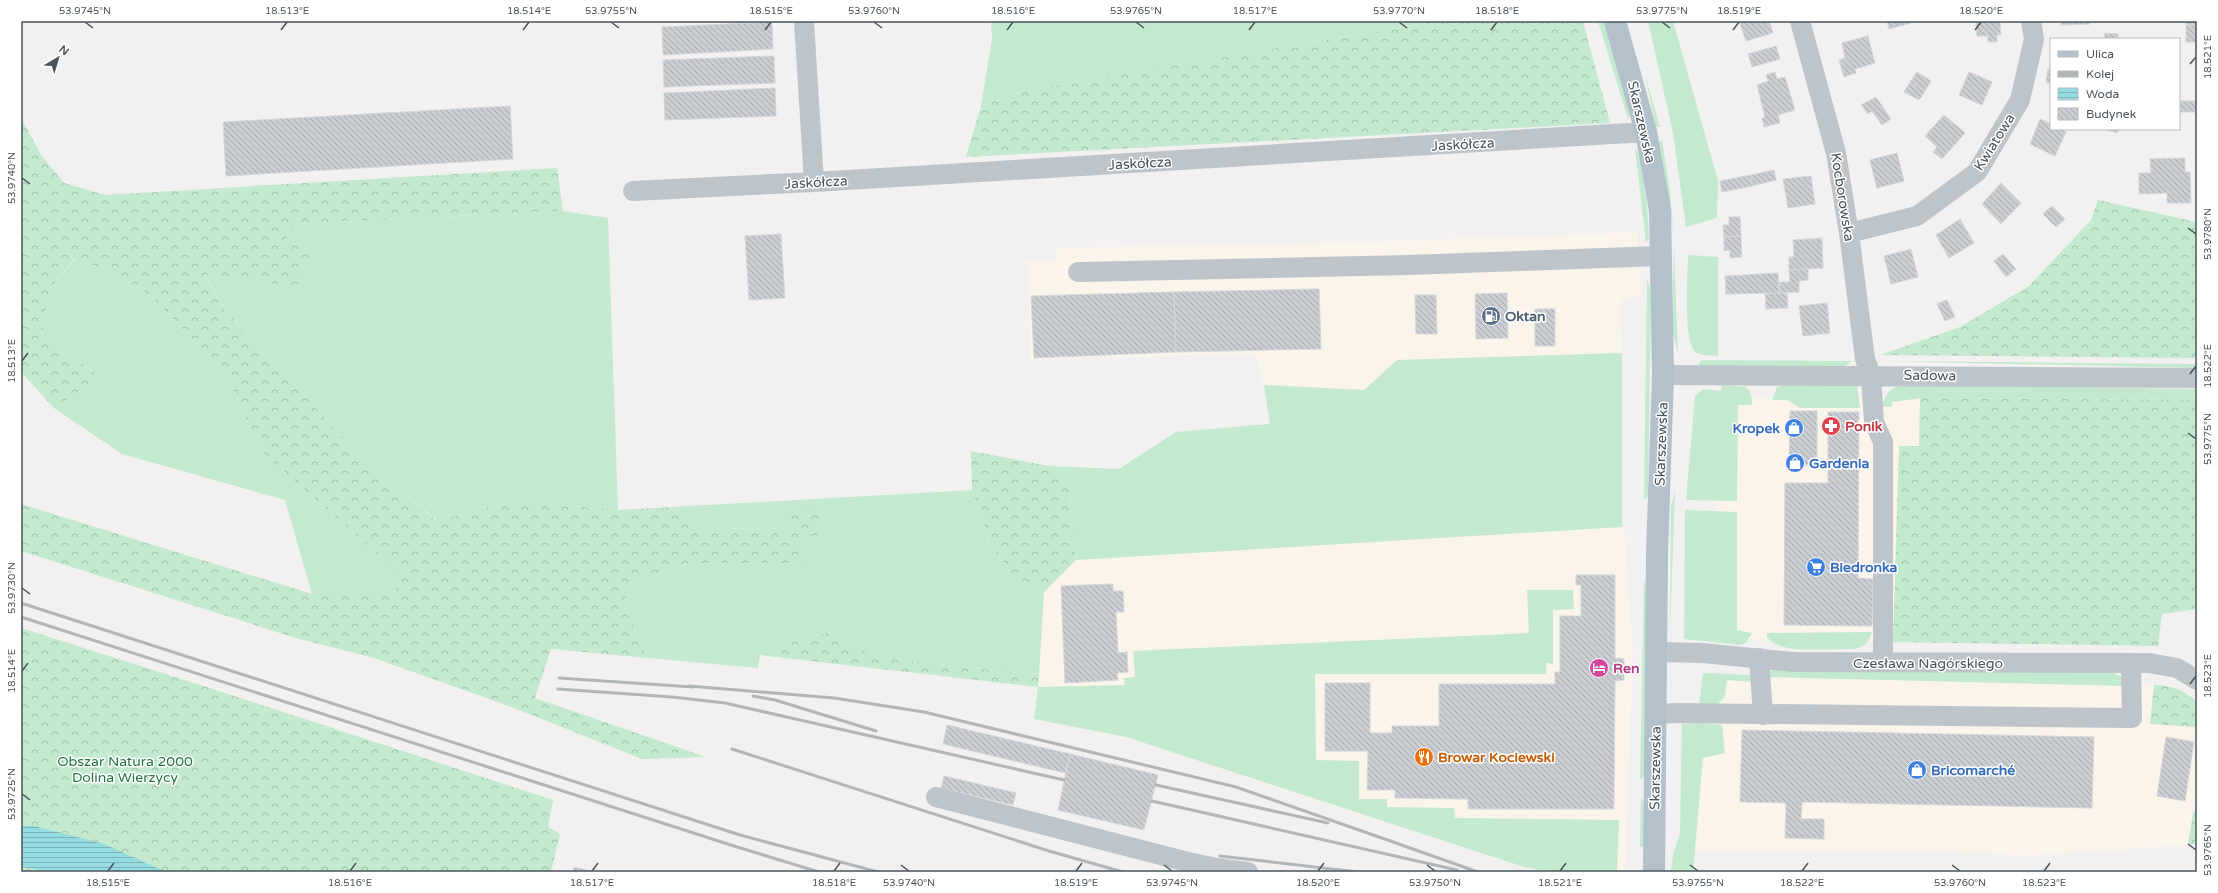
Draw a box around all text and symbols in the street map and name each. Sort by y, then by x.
text: 53.9745°N [59,5,111,17]
text: 18.513°E [265,5,309,17]
text: 18.514°E [507,5,551,17]
text: 53.9755°N [585,5,637,17]
text: 18.515°E [749,5,793,17]
text: 53.9760°N [848,5,900,17]
text: 18.516°E [991,5,1035,17]
text: 53.9765°N [1110,5,1162,17]
text: 18.517°E [1233,5,1277,17]
text: 53.9770°N [1373,5,1425,17]
text: 18.518°E [1475,5,1519,17]
text: 53.9775°N [1636,5,1688,17]
text: 18.519°E [1717,5,1761,17]
text: 18.520°E [1959,5,2003,17]
text: 18.521°E [2202,35,2214,79]
north arrow [38,38,78,78]
legend [2050,38,2180,130]
text: N [56,43,71,58]
text: Ulica [2086,47,2114,61]
text: Kolej [2086,67,2114,81]
street label: Skarszewska [1624,79,1659,165]
text: Woda [2086,87,2119,101]
text: Budynek [2086,107,2137,121]
street label: Kwiatowa [1970,111,2019,174]
street label: Jaskółcza [1431,134,1495,155]
text: 53.9740°N [6,152,18,204]
street label: Kocborowska [1827,152,1858,243]
street label: Jaskółcza [1108,153,1172,174]
street label: Jaskółcza [784,172,848,193]
text: 53.9780°N [2202,208,2214,260]
fuel station icon: Oktan [1480,305,1502,327]
place label: Oktan [1505,308,1546,325]
text: 18.513°E [6,339,18,383]
text: 18.522°E [2202,344,2214,388]
street label: Sadowa [1904,367,1956,384]
street label: Skarszewska [1652,402,1671,486]
text: 53.9775°N [2202,413,2214,465]
pharmacy icon: Ponik [1820,415,1842,437]
shop icon: Kropek [1783,417,1805,439]
place label: Ponik [1845,418,1883,435]
place label: Kropek [1733,420,1780,437]
shop icon: Gardenia [1784,452,1806,474]
place label: Gardenia [1809,455,1869,472]
supermarket icon: Biedronka [1805,556,1827,578]
place label: Biedronka [1830,559,1898,576]
text: 53.9730°N [6,562,18,614]
text: 18.514°E [6,649,18,693]
text: 18.523°E [2202,654,2214,698]
street label: Czesława Nagórskiego [1853,655,2003,672]
hotel icon: Ren [1588,657,1610,679]
place label: Ren [1613,660,1639,677]
street label: Skarszewska [1646,726,1665,810]
restaurant icon: Browar Kociewski [1413,746,1435,768]
place label: Browar Kociewski [1438,749,1555,766]
park label: Obszar Natura 2000 Dolina Wierzycy [57,753,193,786]
shop icon: Bricomarché [1906,759,1928,781]
place label: Bricomarché [1931,762,2015,779]
text: 53.9725°N [6,768,18,820]
text: 53.9765°N [2202,824,2214,876]
text: 18.515°E [86,877,130,889]
text: 18.516°E [328,877,372,889]
text: 18.517°E [570,877,614,889]
text: 18.518°E [812,877,856,889]
text: 53.9740°N [883,877,935,889]
text: 18.519°E [1054,877,1098,889]
text: 53.9745°N [1146,877,1198,889]
text: 18.520°E [1296,877,1340,889]
text: 53.9750°N [1409,877,1461,889]
text: 18.521°E [1538,877,1582,889]
text: 53.9755°N [1672,877,1724,889]
text: 18.522°E [1780,877,1824,889]
text: 53.9760°N [1934,877,1986,889]
text: 18.523°E [2022,877,2066,889]

